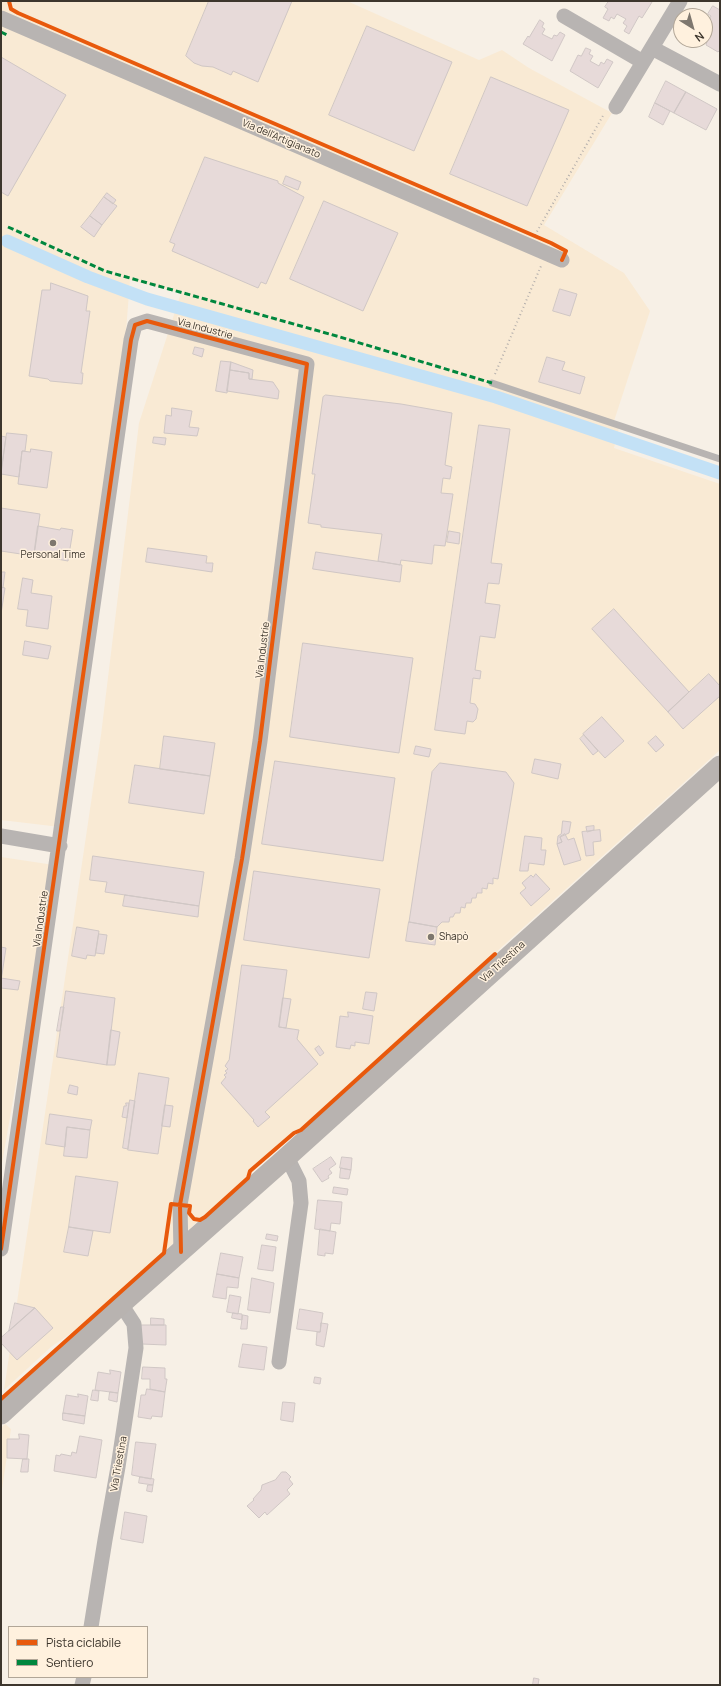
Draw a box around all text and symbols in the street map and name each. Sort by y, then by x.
north arrow [673,8,713,48]
text: N [692,29,708,46]
street label: Via dell'Artigianato [240,117,322,161]
street label: Via Industrie [176,316,234,342]
marker: Personal Time [48,538,58,548]
place label: Personal Time [21,549,85,561]
street label: Via Industrie [254,621,272,679]
street label: Via Industrie [31,890,51,948]
place label: Shapò [439,931,468,943]
marker: Shapò [426,932,436,942]
street label: Via Triestina [478,939,528,985]
street label: Via Triestina [108,1435,130,1493]
legend [8,1626,148,1678]
text: Pista ciclabile [46,1634,121,1651]
text: Sentiero [46,1654,93,1671]

